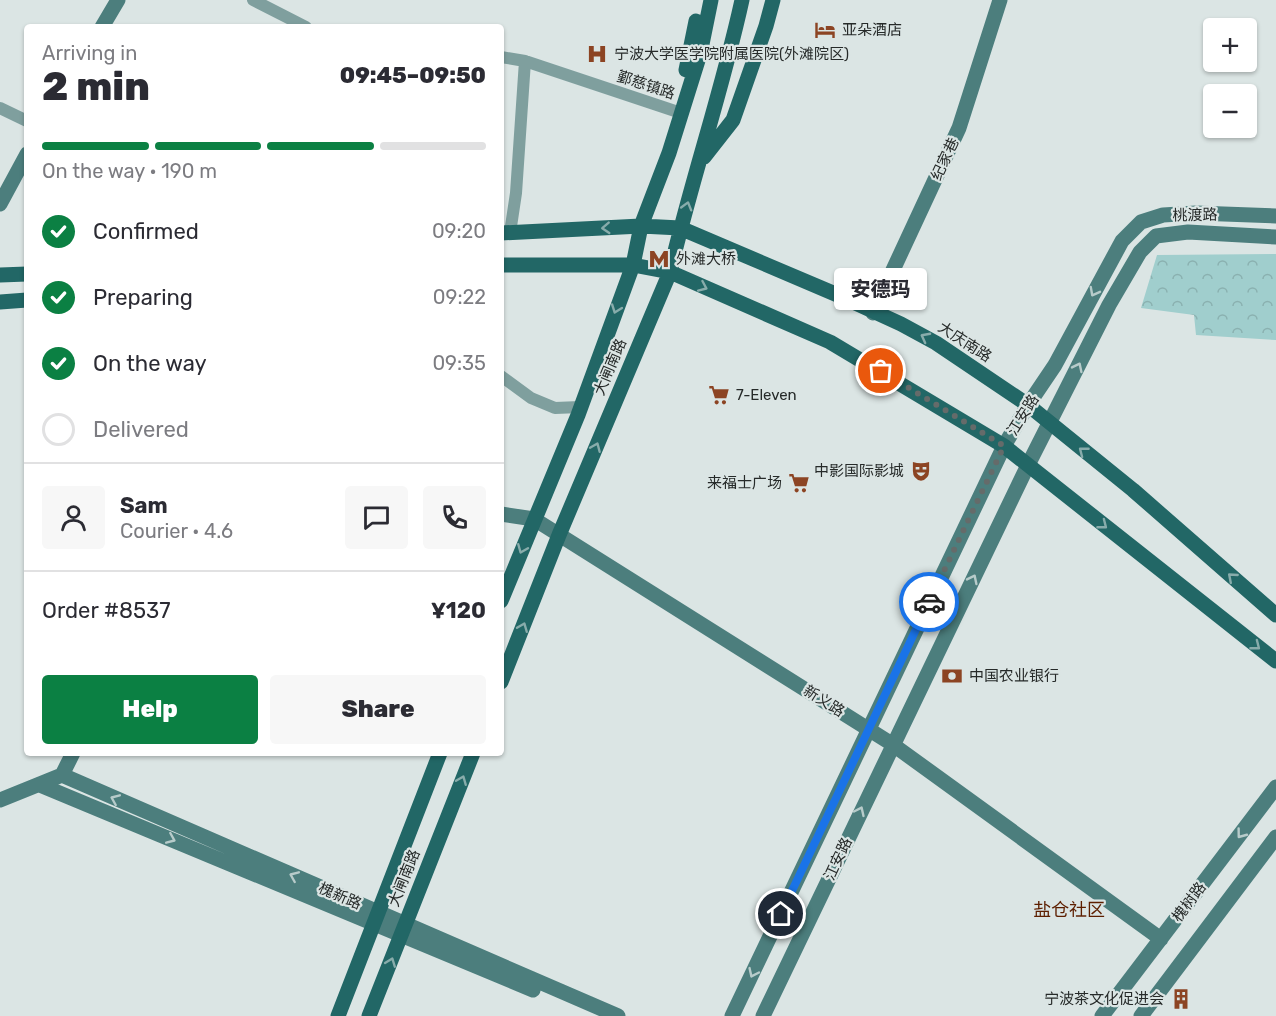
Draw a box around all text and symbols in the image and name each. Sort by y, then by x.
hotel icon: 亚朵酒店 [813,18,837,42]
map controls [1203,18,1257,138]
button: + [1203,18,1257,72]
place label: 亚朵酒店 [842,21,902,39]
text: Arriving in [42,41,137,65]
hospital icon: 宁波大学医学院附属医院(外滩院区) [585,42,609,66]
place label: 宁波大学医学院附属医院(外滩院区) [614,45,849,63]
text: 09:45–09:50 [340,62,486,89]
text: 2 min [42,64,150,110]
street label: 鄞慈镇路 [615,67,677,103]
button: − [1203,84,1257,138]
street label: 纪家巷 [927,135,963,183]
text: On the way · 190 m [42,159,217,183]
one-way arrow [679,201,692,211]
street label: 桃渡路 [1172,206,1218,224]
icon: check [42,215,75,248]
text: Confirmed [93,218,199,245]
text: 09:20 [432,219,486,243]
one-way arrow [602,222,611,235]
metro station icon: 外滩大桥 [647,247,671,271]
place label: 外滩大桥 [676,250,736,268]
callout: 安德玛 [834,269,928,311]
text: 安德玛 [851,277,911,301]
one-way arrow [696,279,707,291]
icon: check [42,281,75,314]
text: Preparing [93,284,193,311]
text: 09:22 [433,285,486,309]
one-way arrow [1090,286,1102,297]
one-way arrow [611,303,624,314]
street label: 大庆南路 [935,318,995,366]
one-way arrow [921,333,931,344]
street label: 大闸南路 [590,336,630,398]
pin [855,345,906,396]
icon: check [42,347,75,380]
text: On the way [93,350,207,377]
text: 09:35 [432,351,486,375]
icon: bag [864,354,897,387]
one-way arrow [1070,362,1082,373]
supermarket icon: 7-Eleven [707,383,731,407]
place label: 7-Eleven [736,386,797,404]
street label: 江安路 [1003,391,1043,439]
text: Delivered [93,416,189,443]
one-way arrow [589,442,601,453]
one-way arrow [1079,447,1090,458]
theatre icon: 中影国际影城 [909,459,933,483]
place label: 中影国际影城 [814,462,904,480]
supermarket icon: 来福士广场 [787,471,811,495]
place label: 来福士广场 [707,474,782,492]
button: person [42,486,105,549]
button: chat [345,486,408,549]
button: phone [423,486,486,549]
text: Sam [120,492,168,519]
one-way arrow [1097,517,1108,528]
text: Courier · 4.6 [120,519,233,543]
one-way arrow [517,543,529,554]
courier [899,572,959,632]
one-way arrow [1228,573,1239,584]
one-way arrow [965,575,977,586]
icon: car [913,586,946,619]
text: Order #8537 [42,597,171,624]
text: ¥120 [431,597,486,624]
one-way arrow [515,622,528,633]
one-way arrow [1249,638,1260,649]
bank icon: 中国农业银行 [940,664,964,688]
place label: 中国农业银行 [969,667,1059,685]
button: Help [42,675,258,744]
button: Share [270,675,486,744]
street label: 新义路 [800,681,848,721]
one-way arrow [455,775,467,786]
one-way arrow [111,794,122,806]
one-way arrow [853,807,865,818]
one-way arrow [1237,827,1248,838]
one-way arrow [165,832,176,844]
street label: 江安路 [820,835,856,883]
street label: 大闸南路 [384,847,424,909]
one-way arrow [289,871,300,883]
street label: 槐新路 [316,879,364,913]
street label: 槐树路 [1168,879,1210,925]
pin [755,888,806,939]
icon: home [764,897,797,930]
district label: 盐仓社区 [1033,899,1105,921]
one-way arrow [384,957,396,968]
one-way arrow [748,966,760,977]
building icon: 宁波茶文化促进会 [1169,987,1193,1011]
place label: 宁波茶文化促进会 [1044,990,1164,1008]

